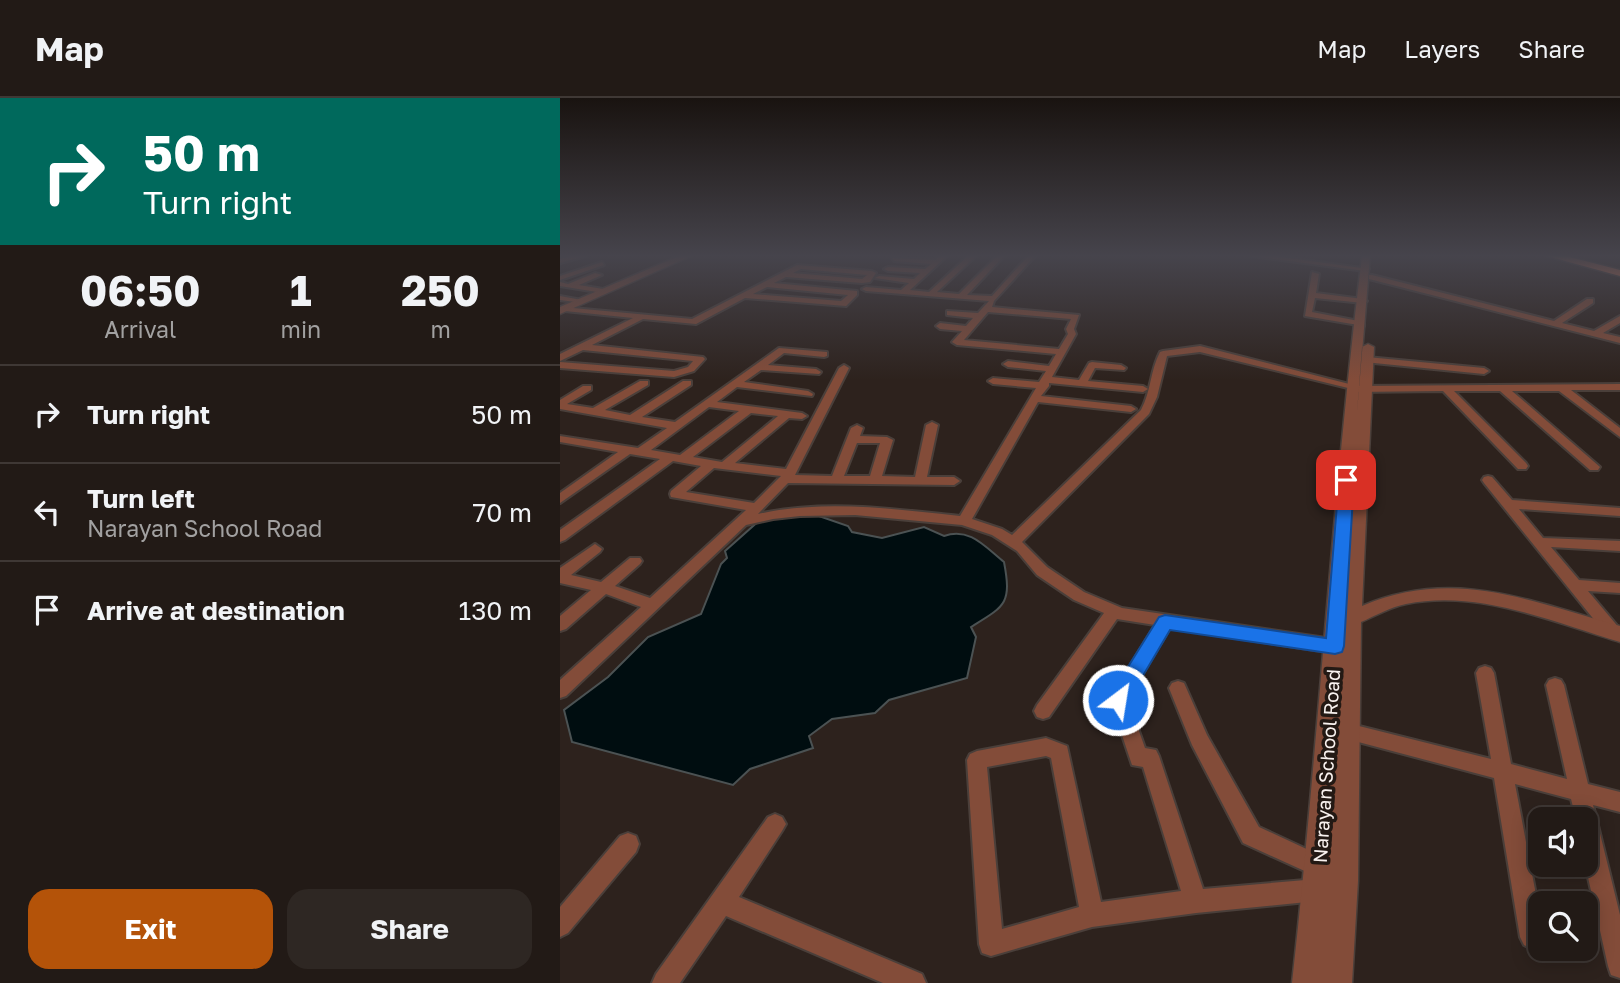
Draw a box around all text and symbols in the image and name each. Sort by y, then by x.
text: Map [35,29,104,68]
text: Map [1317,34,1366,63]
text: Layers [1404,34,1480,63]
text: Share [1518,34,1585,63]
text: 50 m [143,123,260,182]
icon: right [28,126,119,217]
text: Turn right [143,183,292,221]
text: 06:50 [80,265,200,315]
text: 1 [290,265,312,315]
text: 250 [401,265,480,315]
text: Arrival [104,315,176,343]
text: min [281,315,321,343]
text: m [430,315,451,343]
icon: right [28,395,66,433]
text: Turn right [87,399,210,430]
text: 50 m [471,399,532,430]
pin [1316,450,1376,510]
icon: arrive [1327,461,1365,499]
text: Turn left [87,483,195,514]
icon: left [28,493,66,531]
text: 70 m [473,497,532,528]
text: Narayan School Road [87,514,322,542]
icon: arrive [28,591,66,629]
text: Arrive at destination [87,595,345,626]
text: 130 m [459,595,532,626]
position arrow [1081,663,1155,737]
street label: Narayan School Road [1308,668,1344,864]
map controls [1528,807,1598,961]
button: sound [1528,807,1598,877]
button: Exit [28,889,273,969]
button: Share [287,889,532,969]
button: search [1528,891,1598,961]

